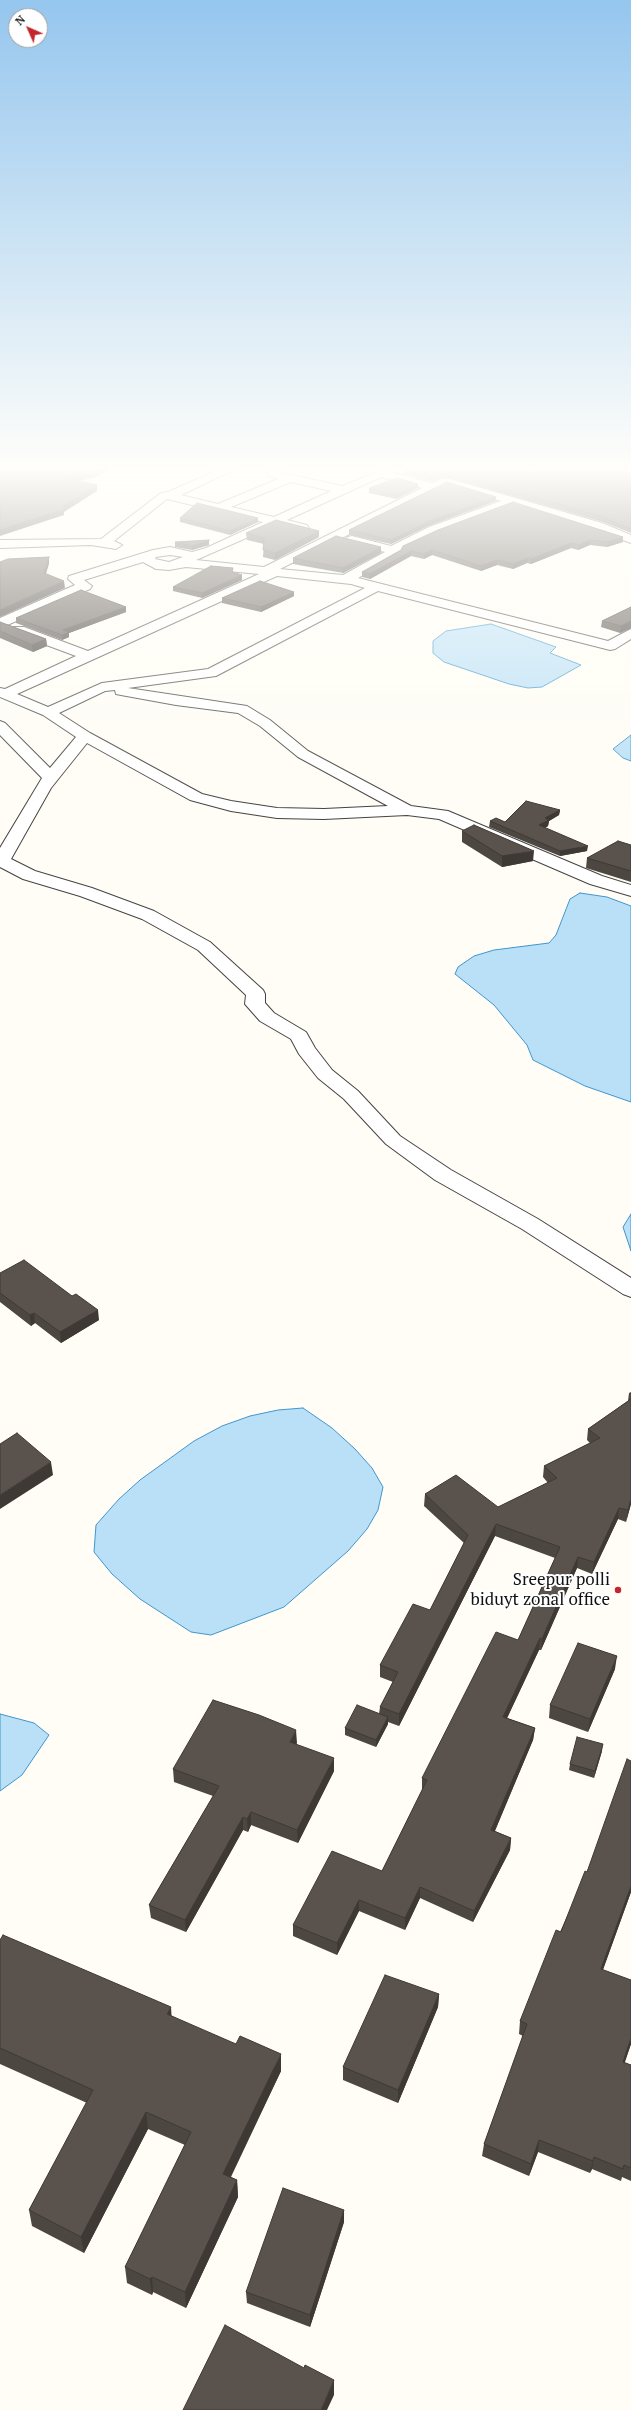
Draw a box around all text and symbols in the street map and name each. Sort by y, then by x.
north arrow [8,8,48,48]
text: N [12,12,28,28]
place label: Sreepur polli biduyt zonal office [470,1570,610,1610]
marker: Sreepur polli biduyt zonal office [613,1585,623,1595]

